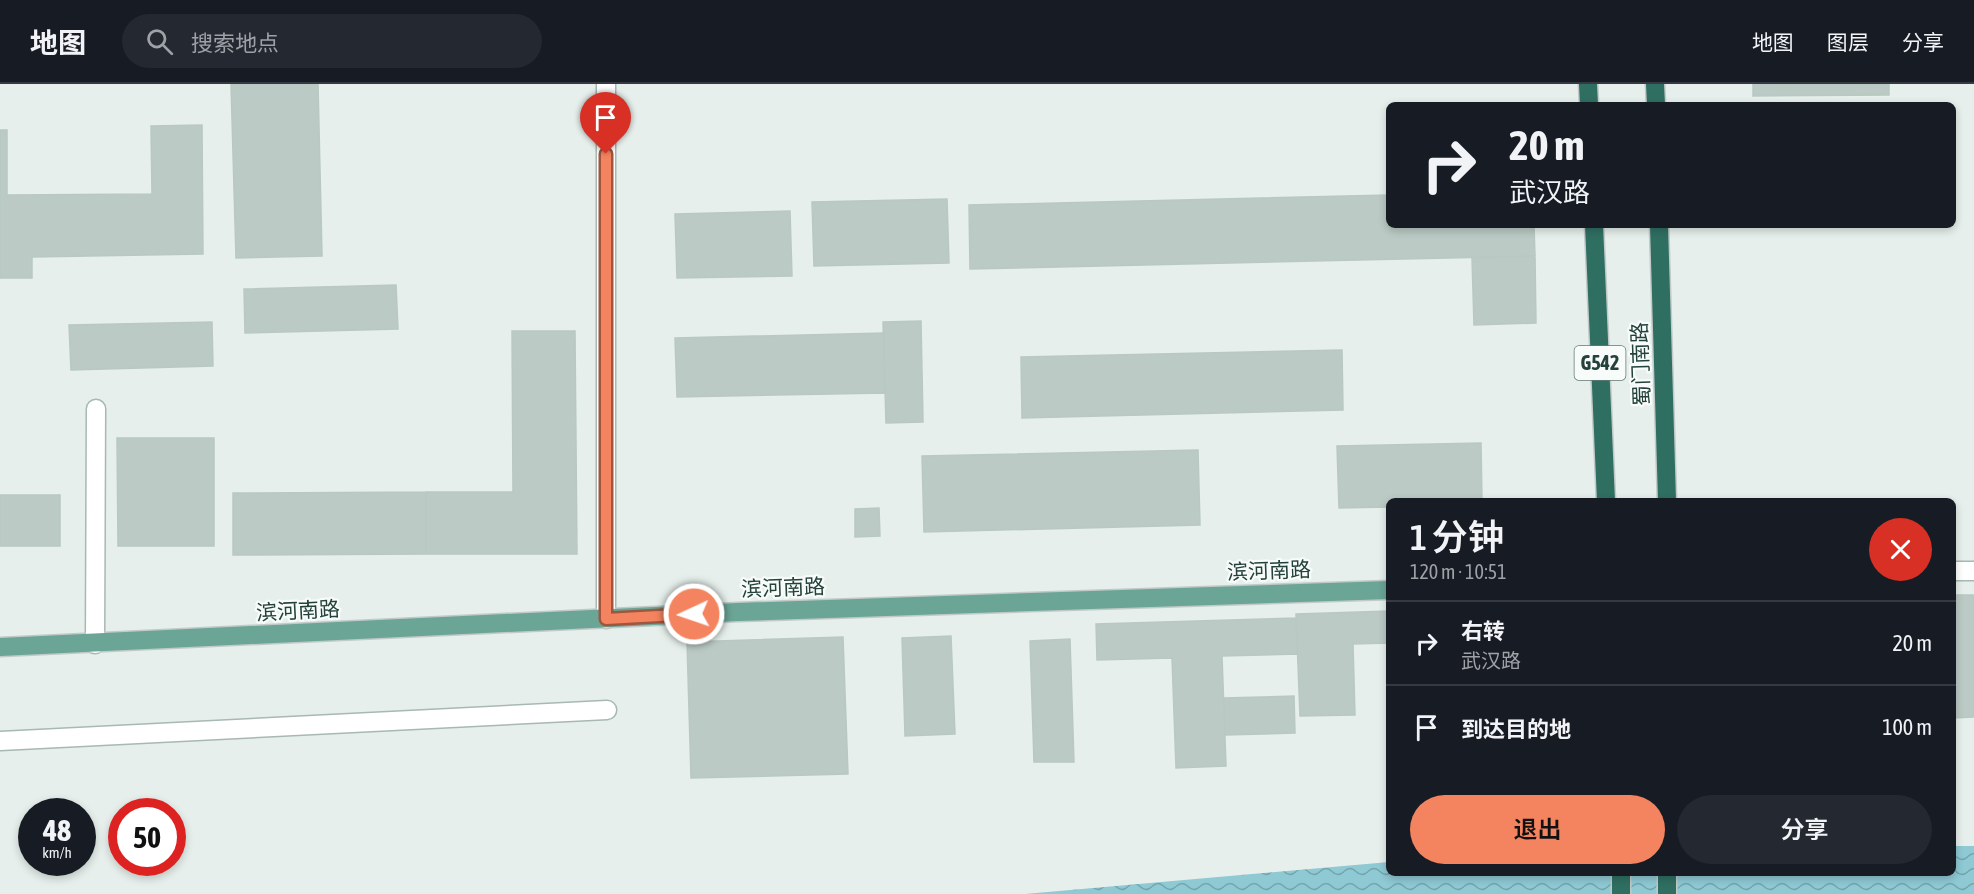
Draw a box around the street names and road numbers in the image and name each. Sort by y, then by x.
street label: 蜀门南路 [1627,322,1653,406]
road number: G542 [1574,346,1626,380]
street label: 滨河南路 [1227,557,1311,583]
street label: 滨河南路 [741,574,825,600]
street label: 滨河南路 [255,596,341,624]

